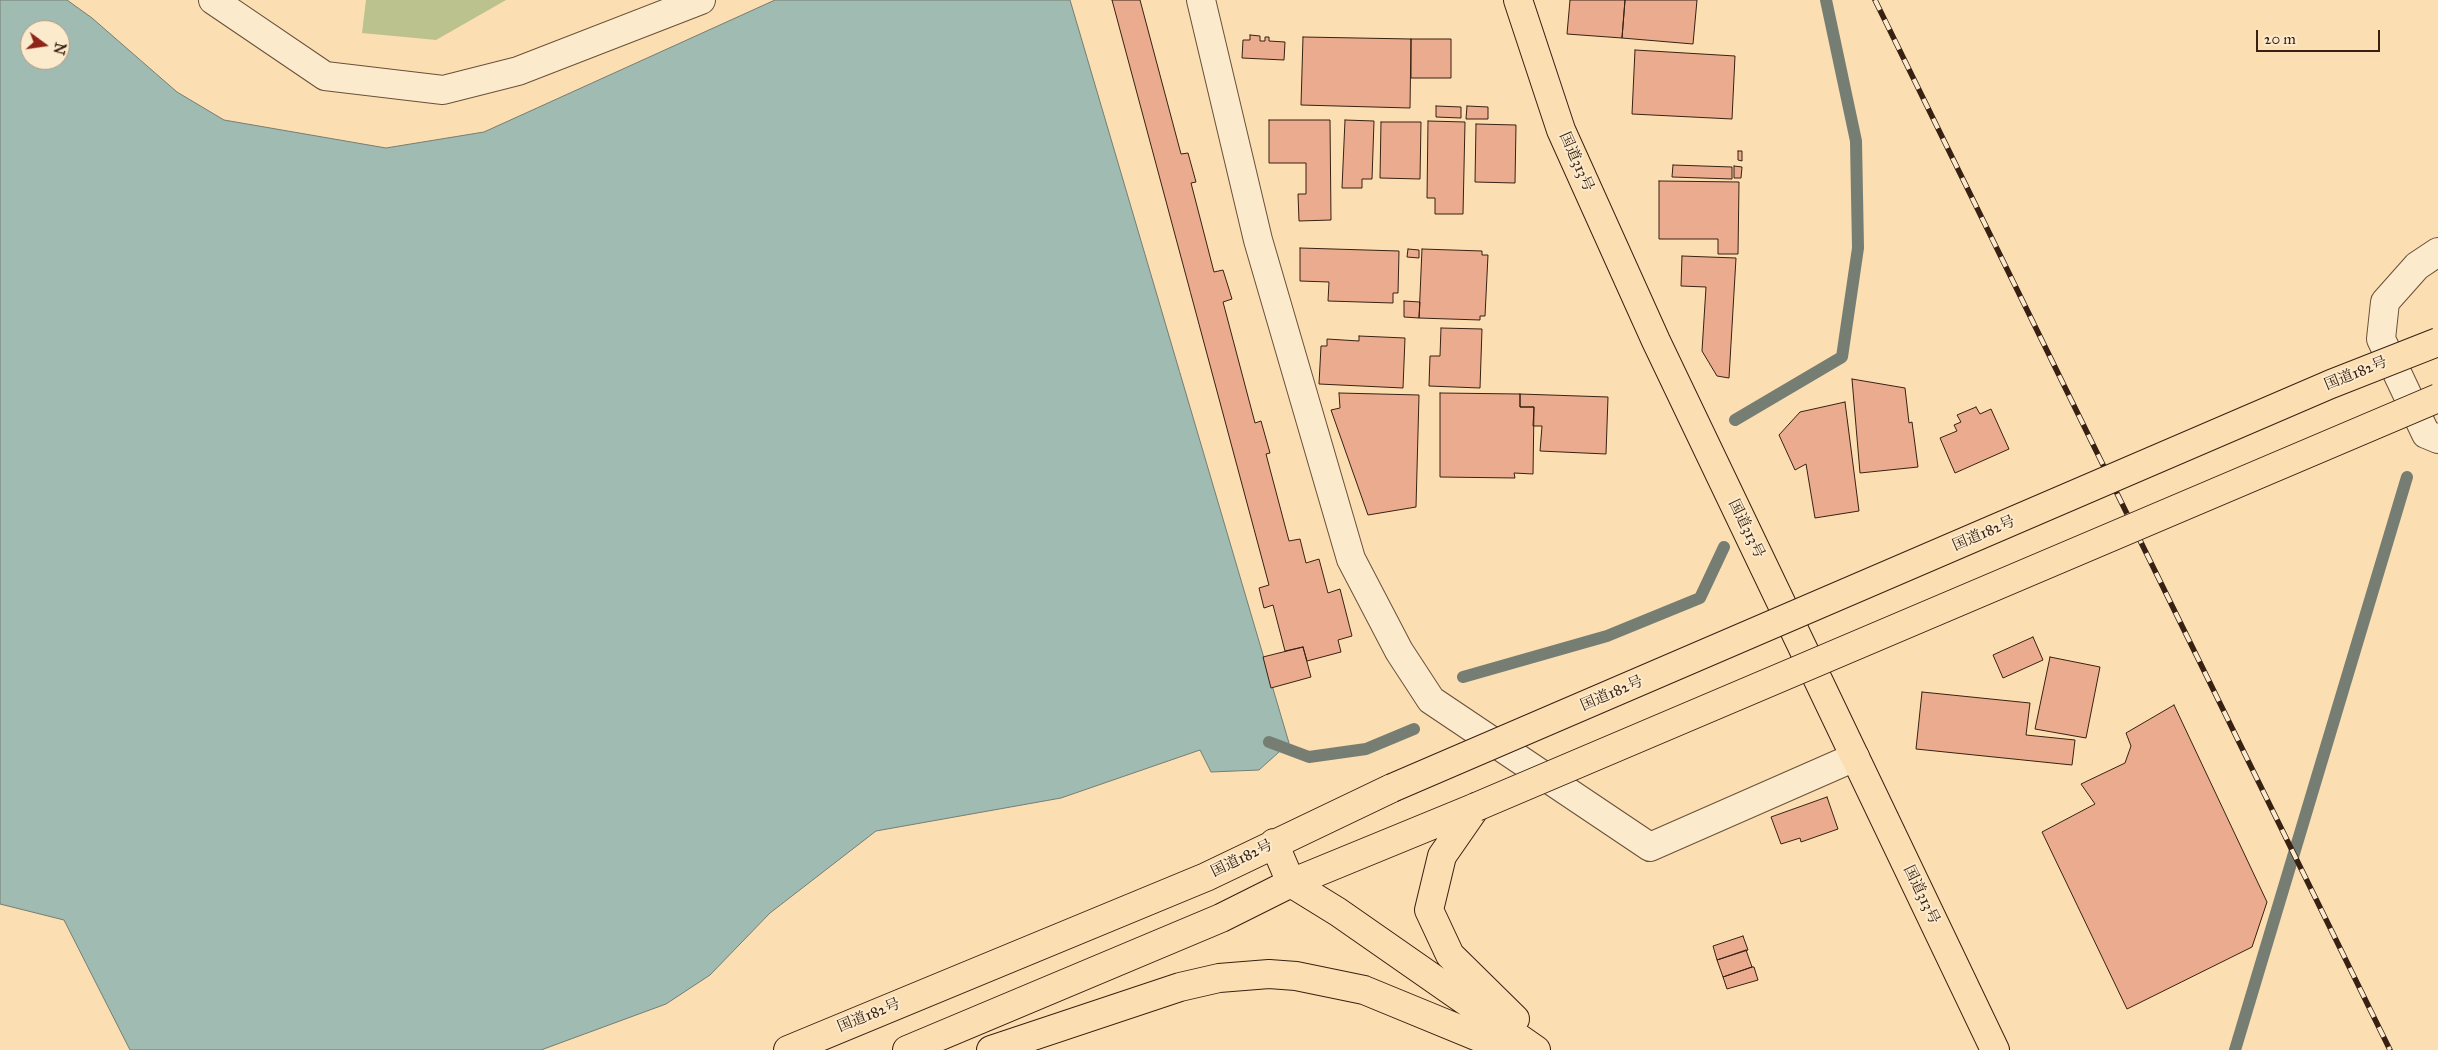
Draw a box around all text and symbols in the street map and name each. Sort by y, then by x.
north arrow [20,20,70,70]
scale bar [2258,20,2382,52]
text: 20 m [2264,30,2296,48]
text: N [49,41,69,56]
street label: 国道313号 [1555,130,1597,194]
street label: 国道182号 [2322,353,2390,395]
street label: 国道313号 [1724,497,1768,561]
street label: 国道182号 [1950,513,2018,555]
street label: 国道182号 [1578,673,1646,715]
street label: 国道182号 [1208,836,1276,882]
street label: 国道313号 [1899,863,1943,927]
street label: 国道182号 [835,995,903,1037]

